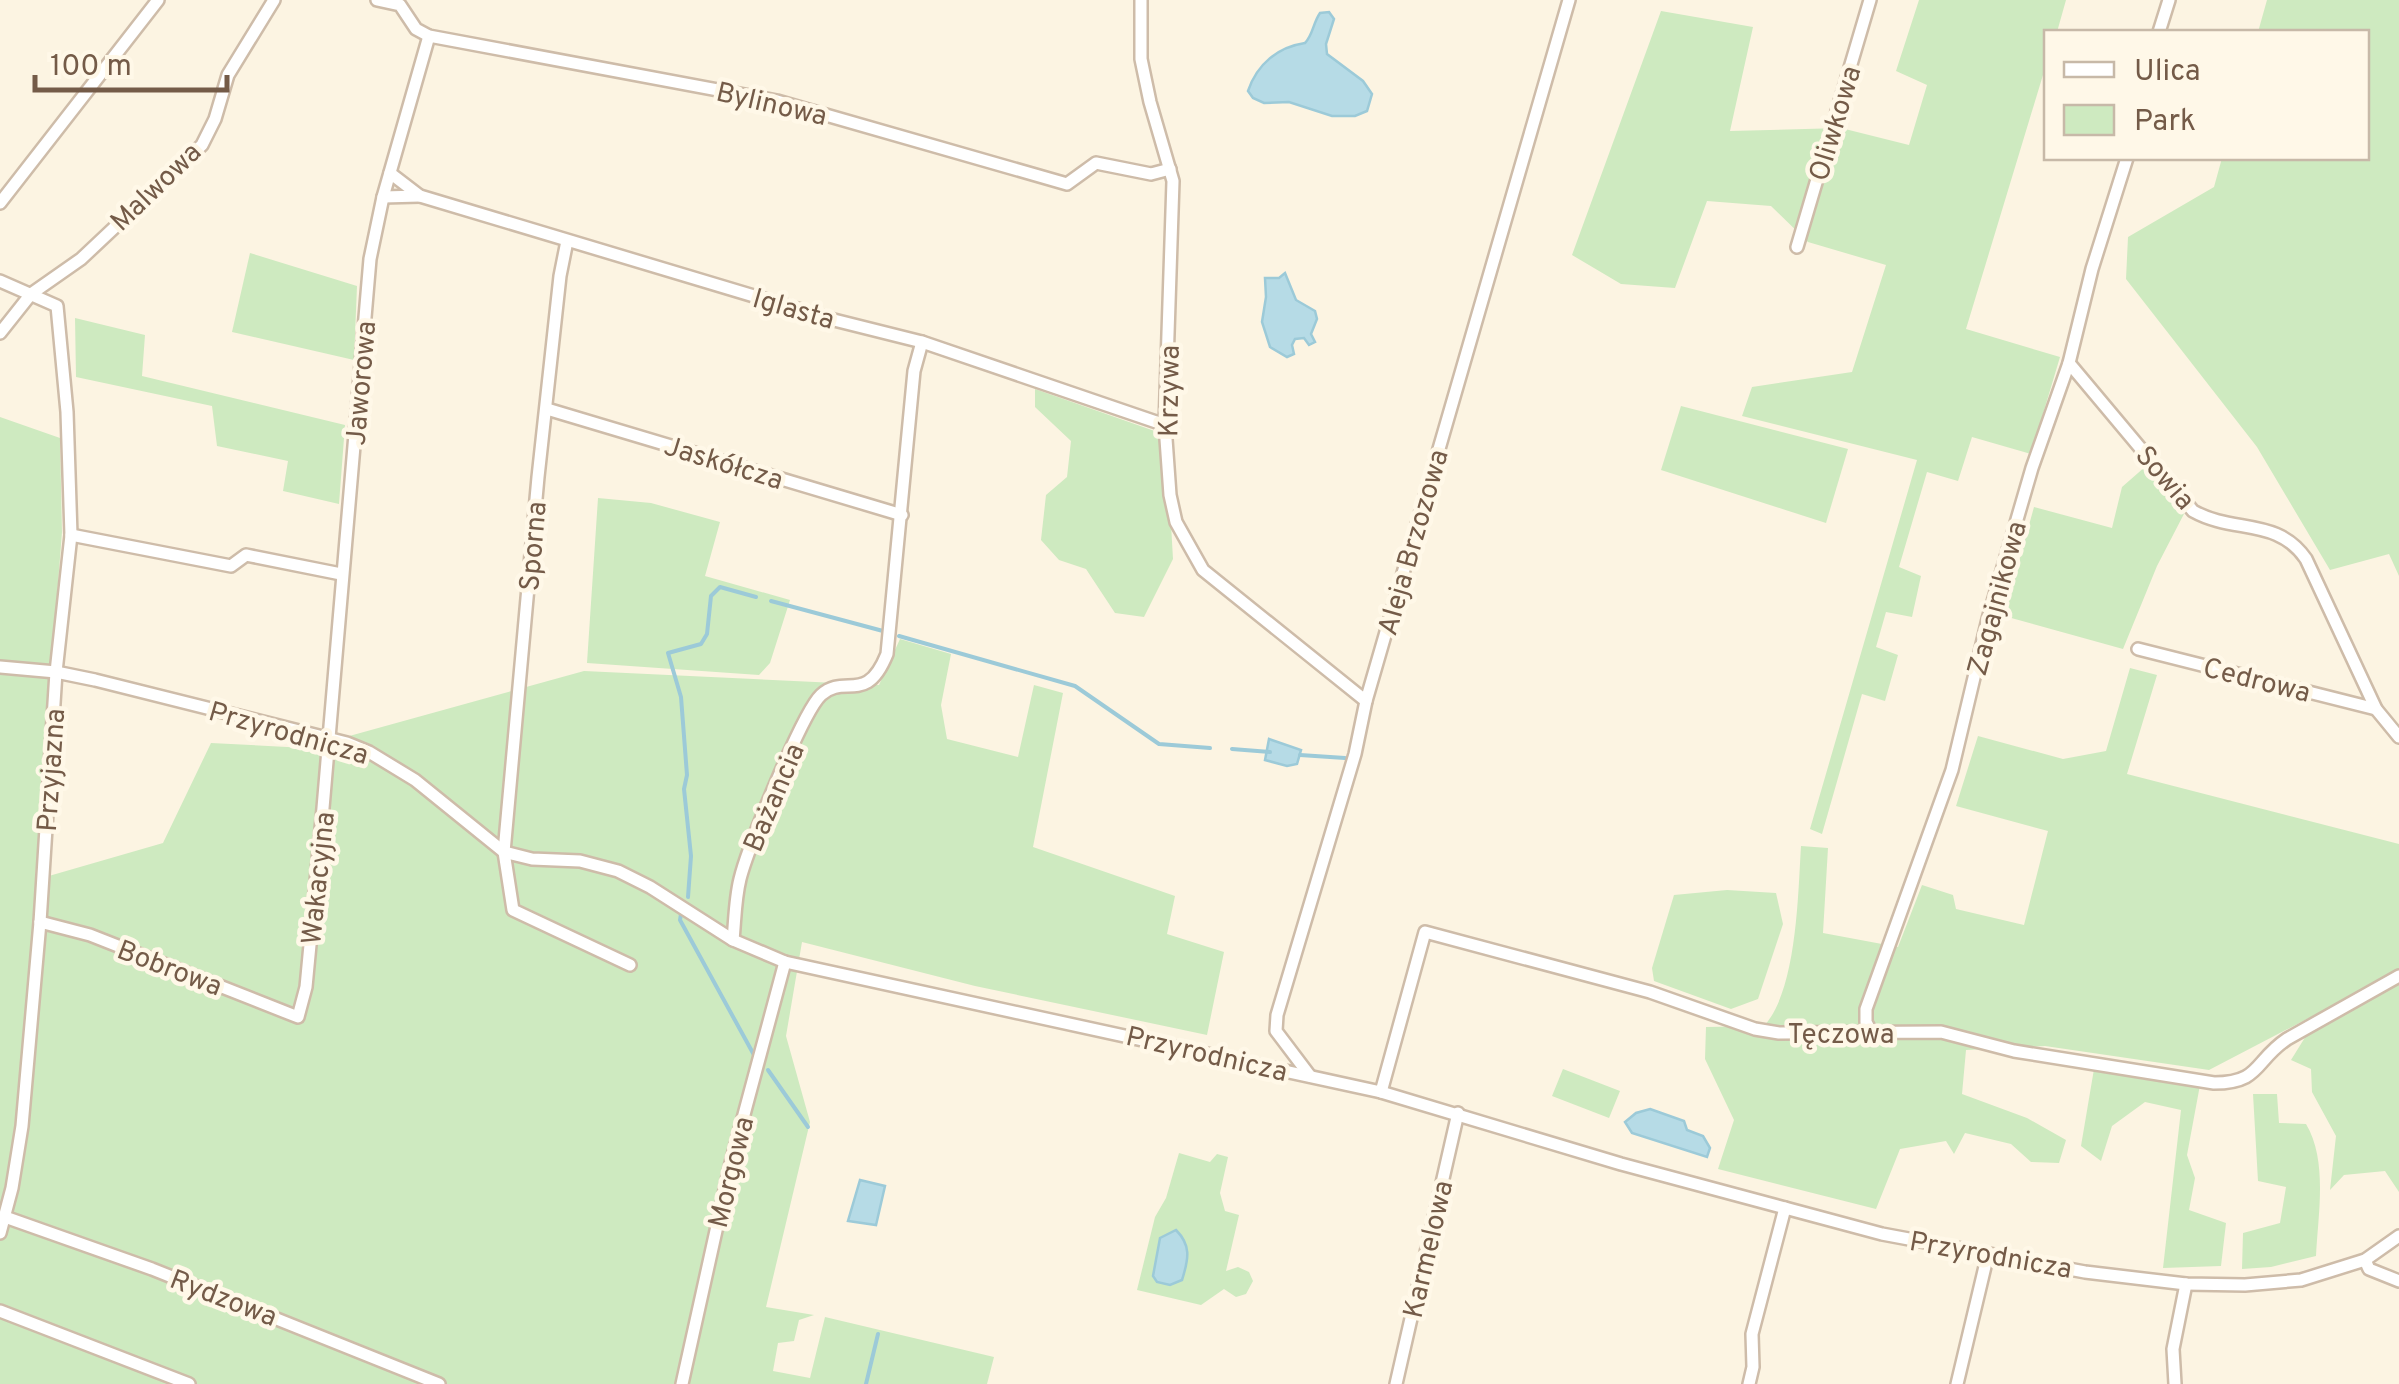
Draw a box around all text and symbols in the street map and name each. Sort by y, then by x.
scale bar [35,30,228,92]
legend [2044,30,2369,160]
text: 100 m [50,49,132,86]
text: Ulica [2134,54,2201,91]
street label: Oliwkowa [1802,62,1871,186]
street label: Bylinowa [712,76,830,136]
text: Park [2134,104,2196,141]
street label: Malwowa [104,136,210,240]
street label: Iglasta [748,282,838,340]
street label: Jaworowa [340,319,386,447]
street label: Krzywa [1152,345,1190,437]
street label: Jaskółcza [659,430,787,500]
street label: Sowia [2126,439,2201,519]
street label: Aleja Brzozowa [1371,446,1459,640]
street label: Sporna [513,500,557,593]
street label: Zagajnikowa [1961,517,2037,680]
street label: Cedrowa [2199,651,2314,713]
street label: Przyrodnicza [204,695,372,775]
street label: Przyjazna [31,707,75,833]
street label: Bażancia [737,738,815,858]
street label: Wakacyjna [295,810,345,947]
street label: Bobrowa [111,933,227,1006]
street label: Tęczowa [1788,1018,1894,1054]
street label: Przyrodnicza [1122,1020,1291,1092]
street label: Morgowa [702,1113,764,1232]
street label: Karmelowa [1397,1177,1463,1322]
street label: Przyrodnicza [1906,1225,2075,1289]
street label: Rydzowa [164,1263,282,1337]

